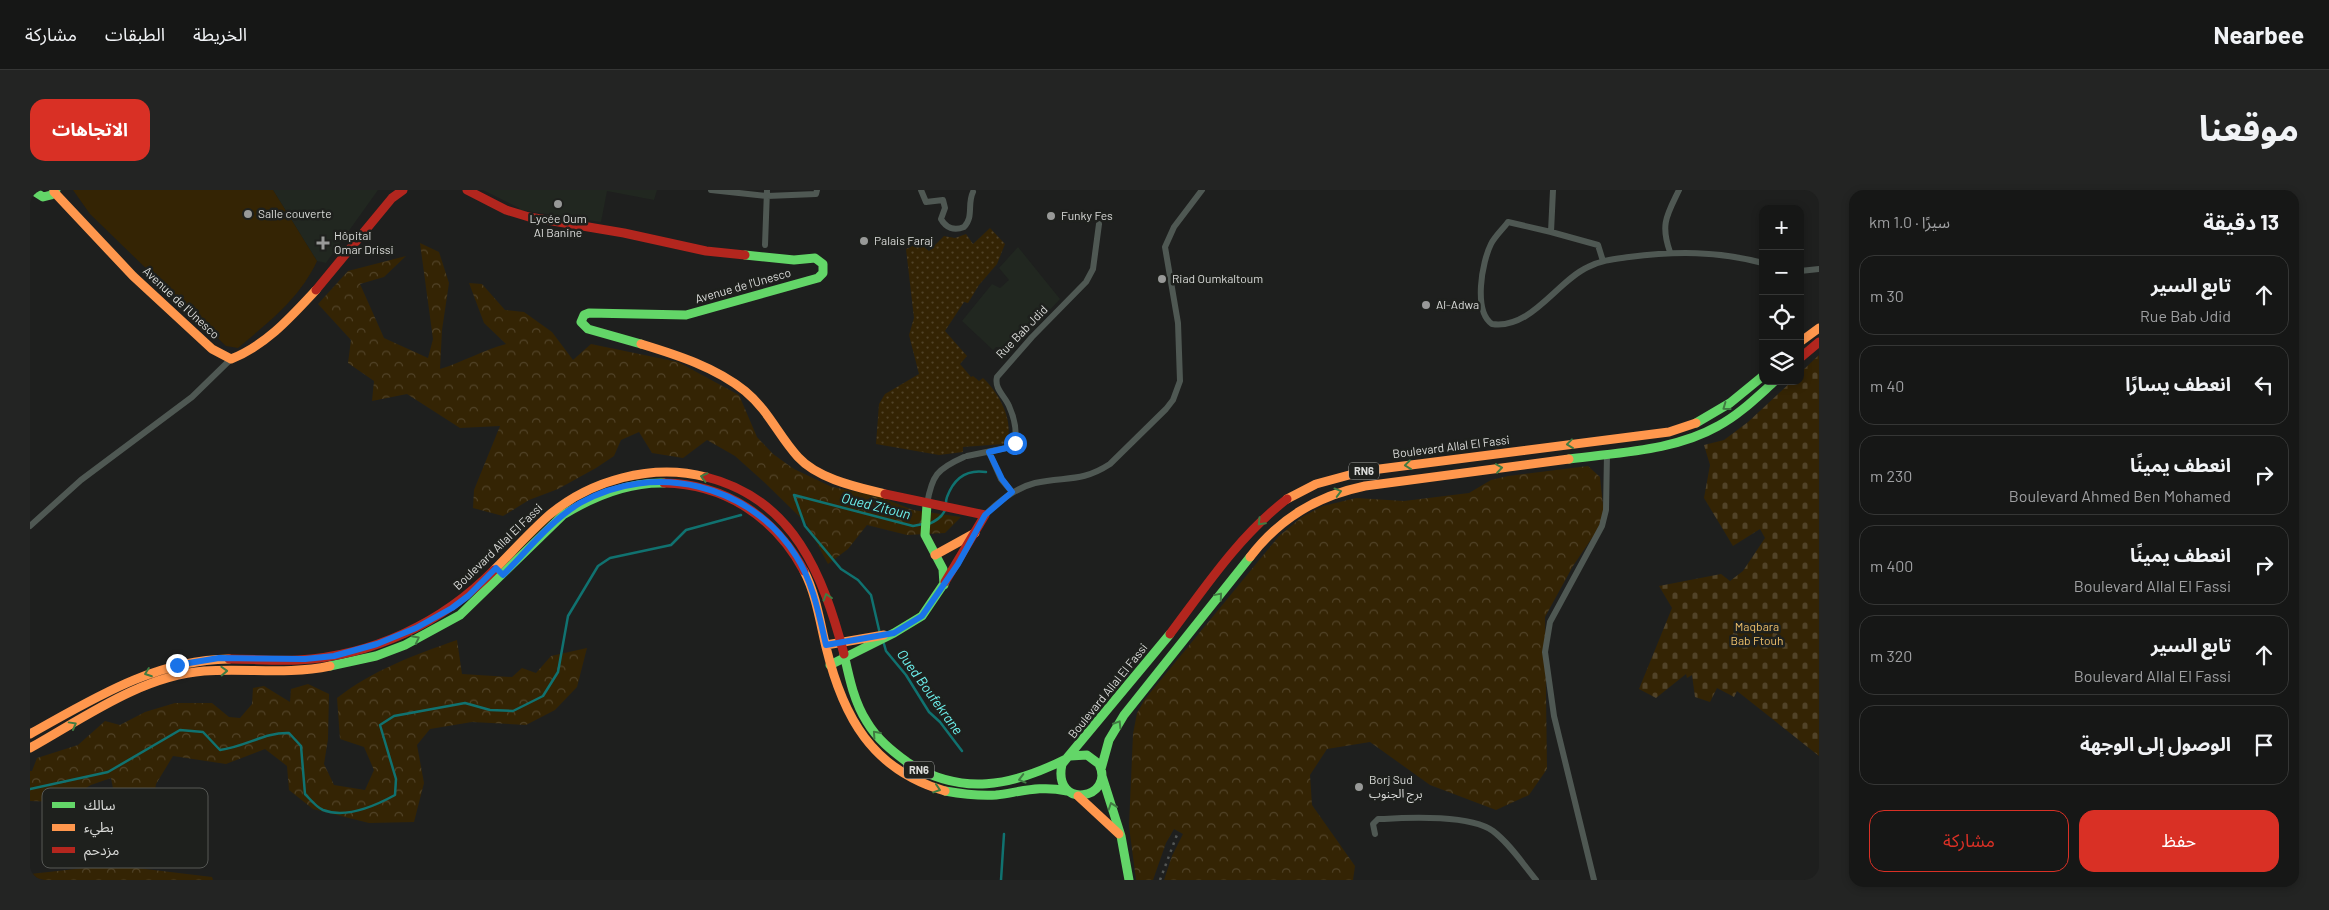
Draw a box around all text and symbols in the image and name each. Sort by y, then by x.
text: Nearbee [2213,20,2304,49]
text: مشاركة [25,23,77,45]
text: الطبقات [105,23,165,45]
text: الخريطة [193,23,247,45]
button: الاتجاهات [30,99,150,161]
text: موقعنا [2199,106,2299,148]
marker: Lycée Oum Al Banine [552,198,564,210]
map controls [1759,205,1804,385]
button: + [1759,205,1804,250]
place label: Salle couverte [258,206,332,220]
marker: Salle couverte [242,208,254,220]
place label: Funky Fes [1061,208,1113,222]
text: 13 دقيقة [2203,209,2279,234]
marker: Funky Fes [1045,210,1057,222]
place label: Lycée Oum Al Banine [529,211,587,239]
text: سيرًا · 1.0 km [1869,212,1950,231]
place label: Hôpital Omar Drissi [334,228,394,256]
place label: Palais Faraj [874,233,933,247]
marker: Palais Faraj [858,235,870,247]
marker: Hôpital Omar Drissi [316,236,330,250]
button: − [1759,250,1804,295]
street label: Avenue de l'Unesco [141,263,223,341]
street label: Avenue de l'Unesco [693,265,792,305]
place label: Riad Oumkaltoum [1172,271,1263,285]
marker: Riad Oumkaltoum [1156,273,1168,285]
text: تابع السير [2151,273,2231,296]
icon: ahead [2250,281,2278,309]
text: 30 m [1870,286,1904,305]
button: locate [1759,295,1804,340]
place label: Al-Adwa [1436,297,1479,311]
marker: Al-Adwa [1420,299,1432,311]
street label: Rue Bab Jdid [993,302,1050,361]
text: Rue Bab Jdid [2140,306,2231,325]
button: layers [1759,340,1804,385]
icon: left [2250,371,2278,399]
text: انعطف يسارًا [2125,372,2231,395]
text: 40 m [1870,376,1904,395]
one-way arrow [1723,402,1732,410]
route start [1004,432,1027,455]
street label: Boulevard Allal El Fassi [1391,432,1510,460]
one-way arrow [1565,439,1574,449]
text: انعطف يمينًا [2130,453,2231,476]
one-way arrow [1404,459,1412,470]
icon: right [2250,461,2278,489]
road number: RN6 [1349,462,1379,480]
one-way arrow [1495,463,1503,474]
text: 230 m [1870,466,1912,485]
one-way arrow [700,472,709,483]
text: Boulevard Ahmed Ben Mohamed [2009,486,2231,505]
one-way arrow [1334,487,1342,497]
water label: Oued Zitoun [840,489,913,522]
street label: Boulevard Allal El Fassi [450,500,545,592]
one-way arrow [1258,516,1267,525]
text: انعطف يمينًا [2130,543,2231,566]
icon: right [2250,551,2278,579]
text: 400 m [1870,556,1913,575]
text: Boulevard Allal El Fassi [2074,576,2231,595]
one-way arrow [822,593,832,601]
one-way arrow [1213,593,1222,602]
park label: Maqbara Bab Ftouh [1731,619,1783,647]
text: تابع السير [2151,633,2231,656]
one-way arrow [411,635,420,645]
street label: Boulevard Allal El Fassi [1065,640,1150,741]
icon: ahead [2250,641,2278,669]
water label: Oued Boufekrane [894,646,967,738]
text: 320 m [1870,646,1912,665]
route end [166,654,189,677]
one-way arrow [220,665,228,676]
text: Boulevard Allal El Fassi [2074,666,2231,685]
one-way arrow [145,667,153,677]
one-way arrow [1112,720,1121,729]
one-way arrow [68,721,77,731]
one-way arrow [872,731,881,740]
icon: arrive [2250,731,2278,759]
text: الوصول إلى الوجهة [2080,732,2231,755]
road number: RN6 [904,762,934,778]
place label: Borj Sud برج الجنوب [1369,772,1422,803]
one-way arrow [1017,773,1026,784]
marker: Borj Sud برج الجنوب [1353,781,1365,793]
one-way arrow [932,783,941,793]
legend [42,788,208,868]
text: سالك [84,796,116,813]
one-way arrow [1108,802,1118,811]
button: مشاركة [1869,810,2069,872]
button: حفظ [2079,810,2279,872]
text: بطيء [84,818,114,838]
text: مزدحم [84,841,119,861]

